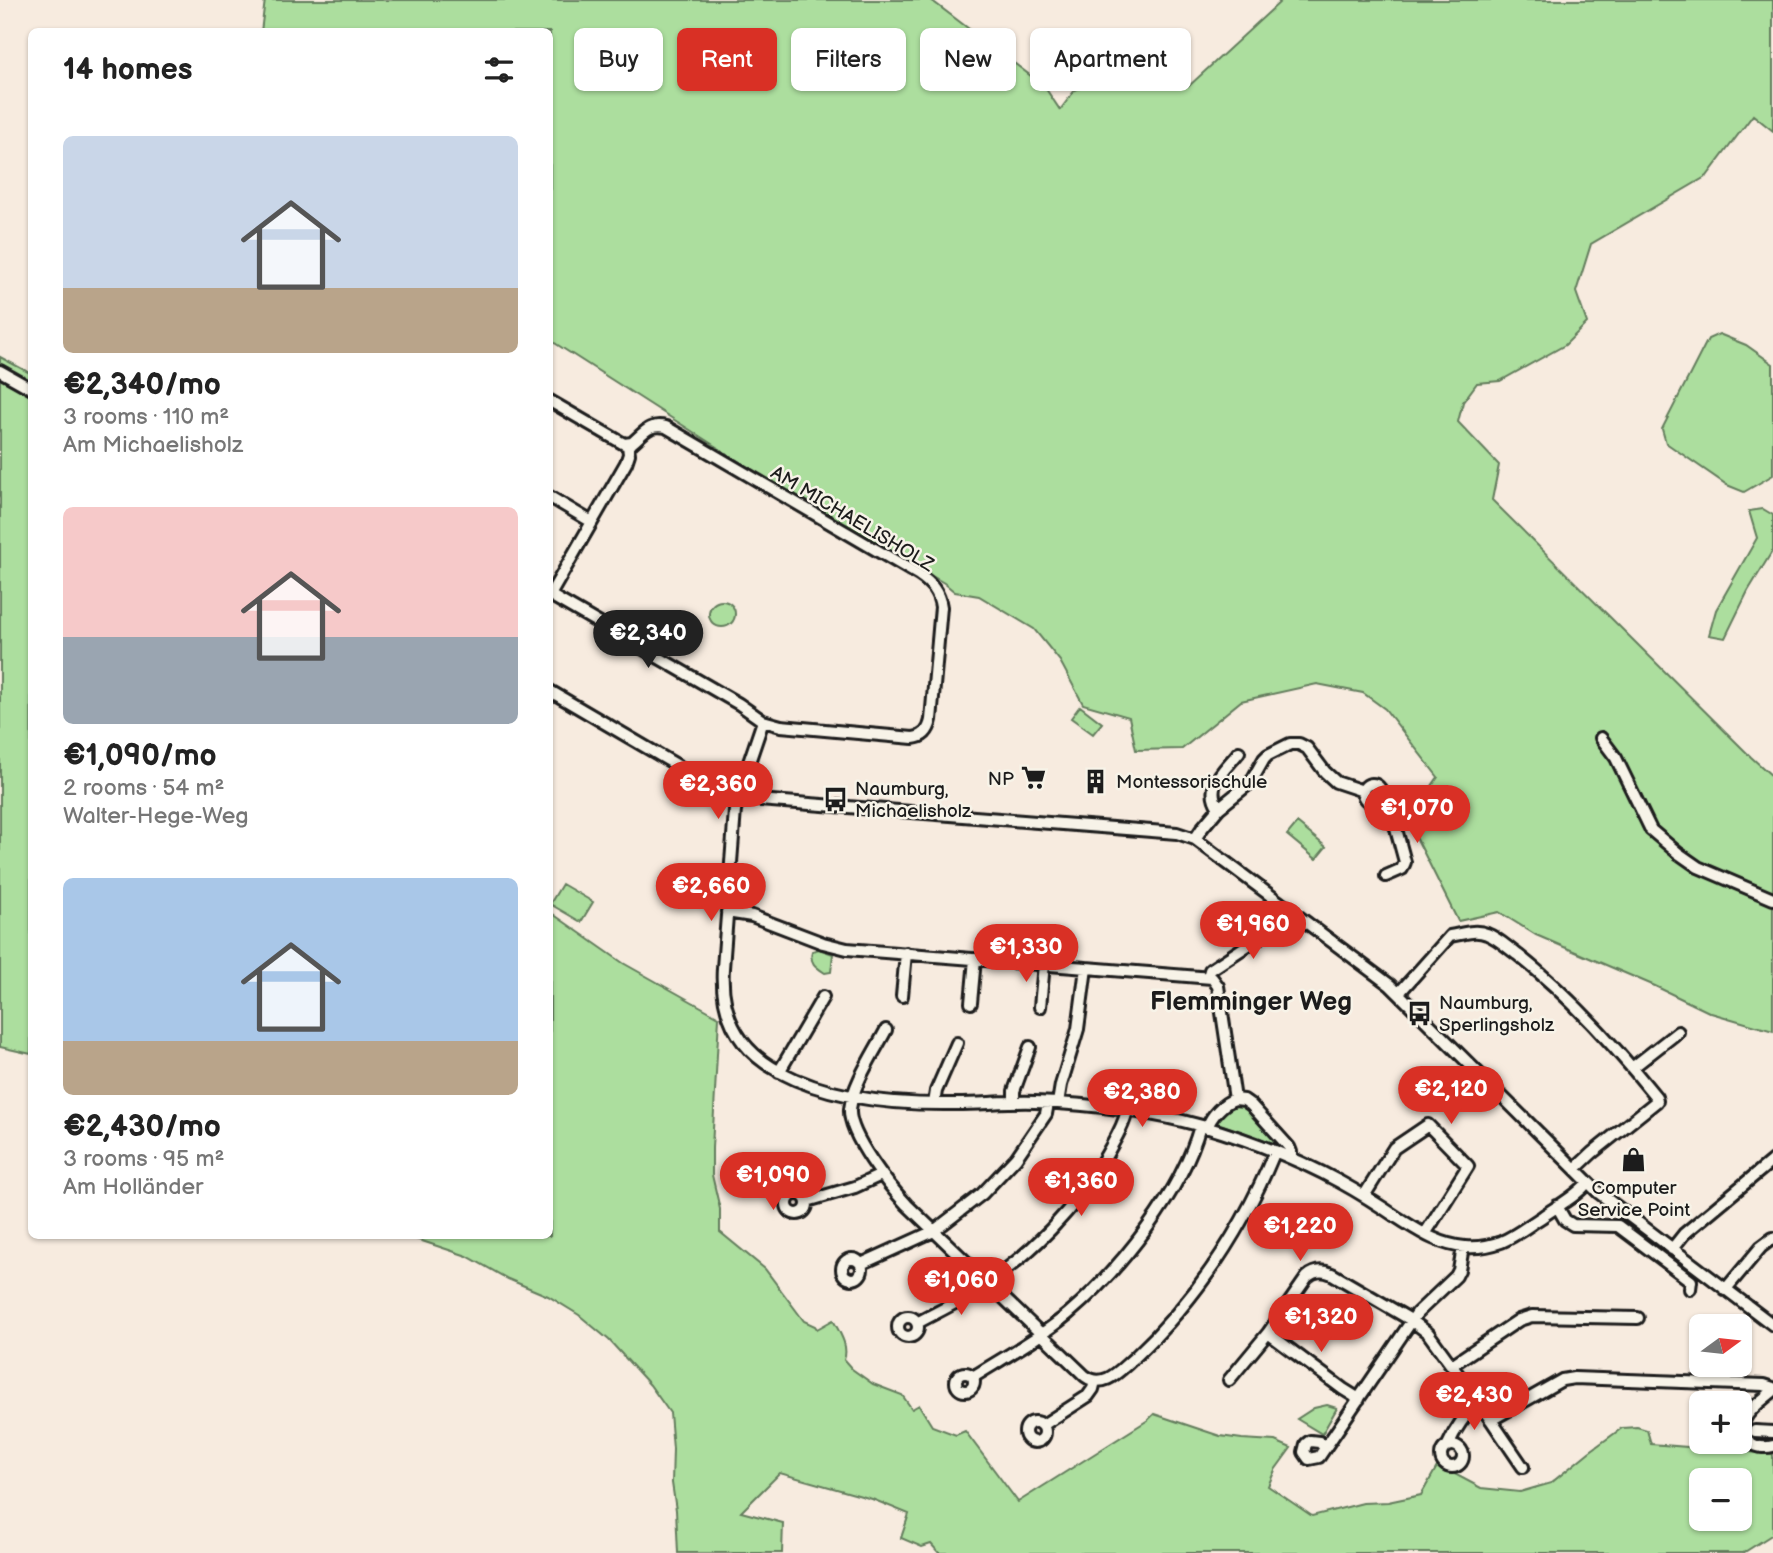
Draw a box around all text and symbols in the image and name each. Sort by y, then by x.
chip: Buy [574,28,663,91]
chip: Rent [677,28,777,91]
chip: Filters [791,28,906,91]
chip: New [920,28,1016,91]
chip: Apartment [1030,28,1191,91]
icon: filters [480,51,518,89]
text: 14 homes [63,52,192,88]
icon: home [228,182,354,308]
text: €2,340/mo [63,367,221,403]
text: 3 rooms · 110 m² [63,403,229,431]
text: Am Michaelisholz [63,431,243,459]
street label: AM MICHAELISHOLZ [767,461,938,577]
icon: home [228,553,354,679]
pin: €2,340 [591,610,705,670]
text: €2,340 [609,619,687,647]
text: €1,090/mo [63,738,217,774]
pin: €2,360 [661,762,775,821]
supermarket icon: NP [1020,764,1048,792]
building icon: Montessorischule [1082,767,1110,795]
place label: NP [988,768,1014,791]
text: €2,360 [679,770,757,798]
place label: Montessorischule [1116,771,1267,794]
text: 2 rooms · 54 m² [63,774,225,802]
place label: Naumburg, Michaelisholz [855,778,972,823]
bus stop icon: Naumburg, Michaelisholz [821,785,849,813]
pin: €1,070 [1360,786,1474,845]
text: €1,070 [1380,794,1454,822]
text: Walter-Hege-Weg [63,802,249,830]
pin: €2,660 [654,864,768,923]
text: €2,660 [672,872,750,900]
pin: €1,960 [1196,902,1310,961]
text: €1,960 [1216,910,1290,938]
icon: home [228,924,354,1050]
pin: €1,330 [969,925,1083,984]
text: €1,330 [989,933,1063,961]
district label: Flemminger Weg [1150,987,1352,1018]
place label: Naumburg, Sperlingsholz [1439,992,1555,1037]
bus stop icon: Naumburg, Sperlingsholz [1405,999,1433,1027]
pin: €2,120 [1394,1066,1508,1126]
pin: €2,380 [1085,1070,1199,1129]
text: €2,120 [1414,1075,1488,1103]
text: €2,380 [1103,1078,1181,1106]
text: €2,430/mo [63,1109,221,1145]
text: 3 rooms · 95 m² [63,1145,224,1173]
shop icon: Computer Service Point [1620,1145,1648,1173]
pin: €1,090 [716,1152,830,1212]
pin: €1,360 [1024,1158,1138,1218]
text: €1,090 [736,1161,810,1189]
text: €1,360 [1044,1167,1118,1195]
text: Am Holländer [63,1173,203,1201]
place label: Computer Service Point [1578,1177,1691,1222]
pin: €1,220 [1243,1204,1357,1263]
text: €1,220 [1263,1212,1337,1240]
pin: €1,060 [904,1258,1018,1317]
text: €1,060 [924,1266,998,1294]
pin: €1,320 [1264,1294,1378,1354]
text: €1,320 [1284,1303,1358,1331]
north arrow [1689,1314,1752,1377]
map controls [1689,1314,1752,1531]
pin: €2,430 [1417,1372,1531,1432]
text: €2,430 [1435,1381,1513,1409]
button: + [1689,1391,1752,1454]
button: − [1689,1468,1752,1531]

